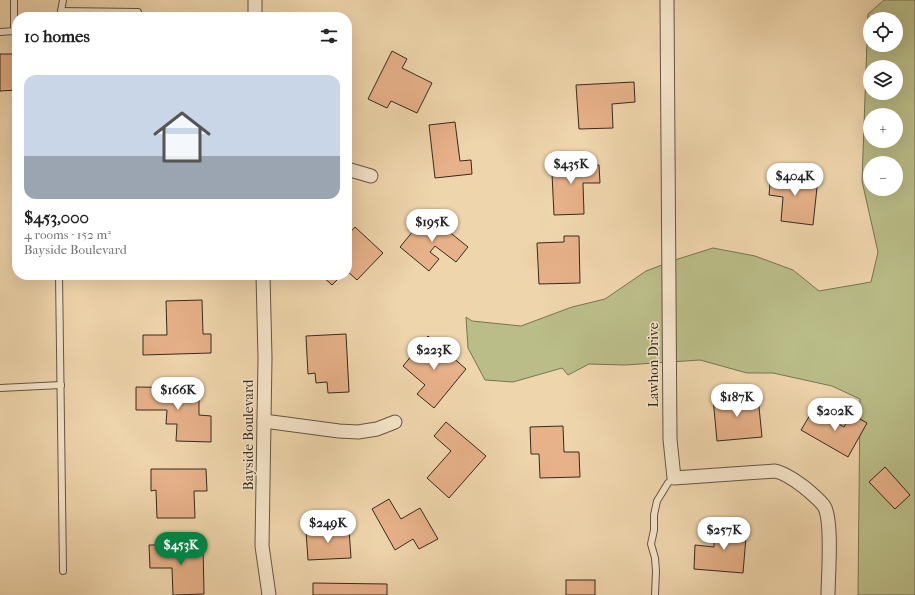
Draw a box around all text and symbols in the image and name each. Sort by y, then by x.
map controls [863,12,903,196]
button: locate [863,12,903,52]
icon: filters [318,25,340,47]
text: 10 homes [24,26,90,46]
button: layers [863,60,903,100]
icon: home [146,101,218,173]
button: + [863,108,903,148]
pin: $435K [543,151,599,185]
text: $435K [553,156,589,171]
button: − [863,156,903,196]
pin: $404K [767,163,823,197]
text: $404K [776,168,815,183]
text: $453,000 [24,207,89,227]
pin: $195K [404,209,460,243]
text: $195K [415,214,449,229]
text: 4 rooms · 152 m² [24,227,111,242]
text: Bayside Boulevard [24,242,127,257]
street label: Lawhon Drive [645,322,662,408]
pin: $223K [406,337,462,371]
text: $223K [416,342,452,357]
pin: $166K [150,377,206,411]
street label: Bayside Boulevard [240,379,257,490]
text: $166K [160,382,196,397]
pin: $187K [709,384,765,418]
text: $187K [720,389,754,404]
pin: $202K [807,398,863,432]
text: $202K [816,403,854,418]
pin: $249K [300,510,356,544]
text: $249K [309,515,347,530]
pin: $257K [696,517,752,551]
text: $257K [706,522,742,537]
pin: $453K [153,532,209,566]
text: $453K [164,537,198,552]

